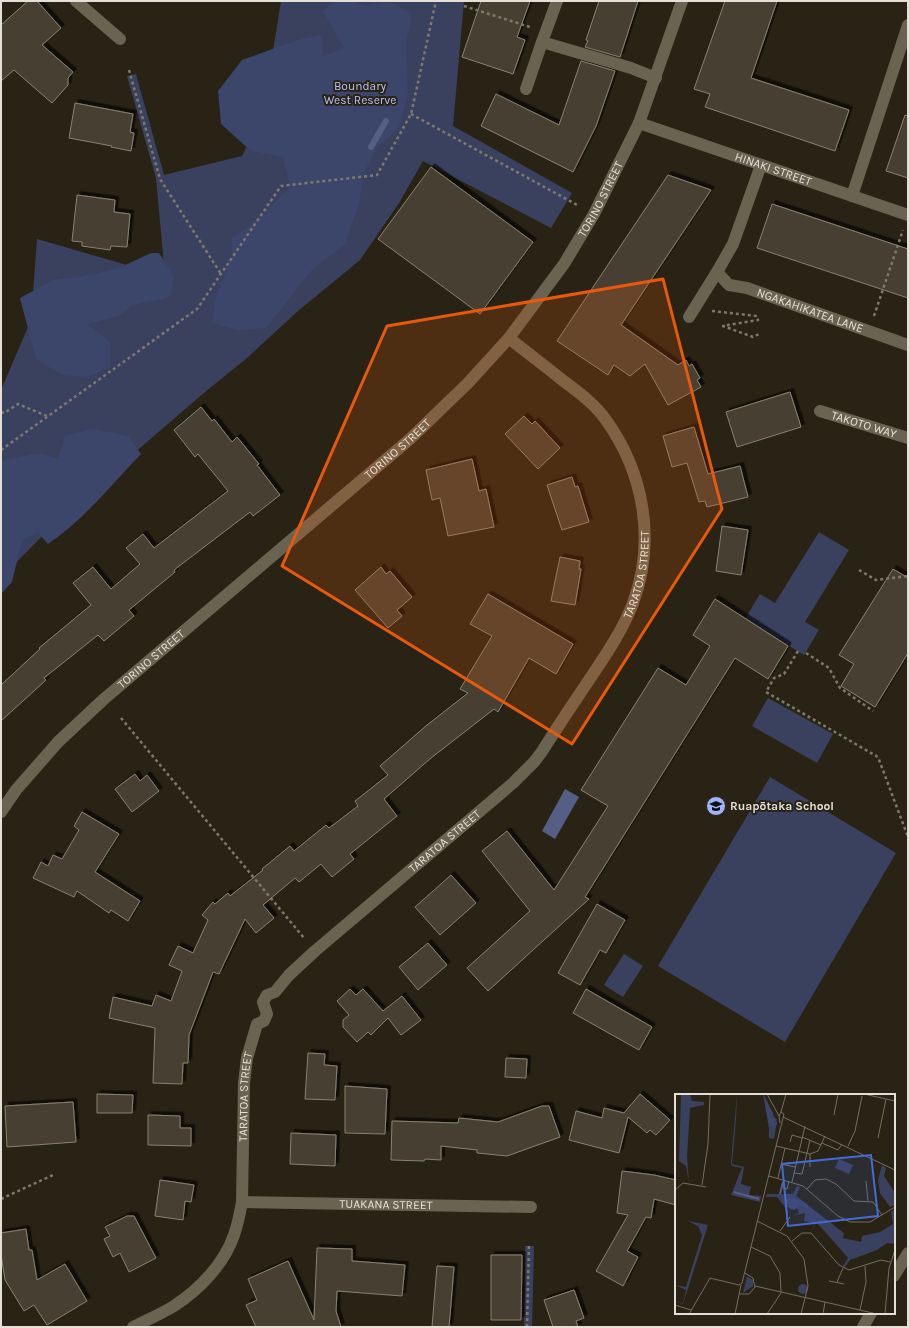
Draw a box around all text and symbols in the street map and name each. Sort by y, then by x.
park label: Boundary West Reserve [324,79,396,107]
street label: HINAKI STREET [733,149,814,189]
street label: TORINO STREET [575,159,626,240]
street label: NGAKAHIKATEA LANE [755,285,865,336]
street label: TAKOTO WAY [830,408,899,441]
street label: TORINO STREET [362,416,433,482]
street label: TARATOA STREET [620,530,652,621]
street label: TORINO STREET [115,627,187,691]
school or university icon: Ruapōtaka School [705,795,727,817]
place label: Ruapōtaka School [730,799,834,813]
street label: TARATOA STREET [406,807,483,876]
street label: TARATOA STREET [236,1050,255,1142]
inset map [675,1094,895,1314]
street label: TUAKANA STREET [339,1197,433,1212]

